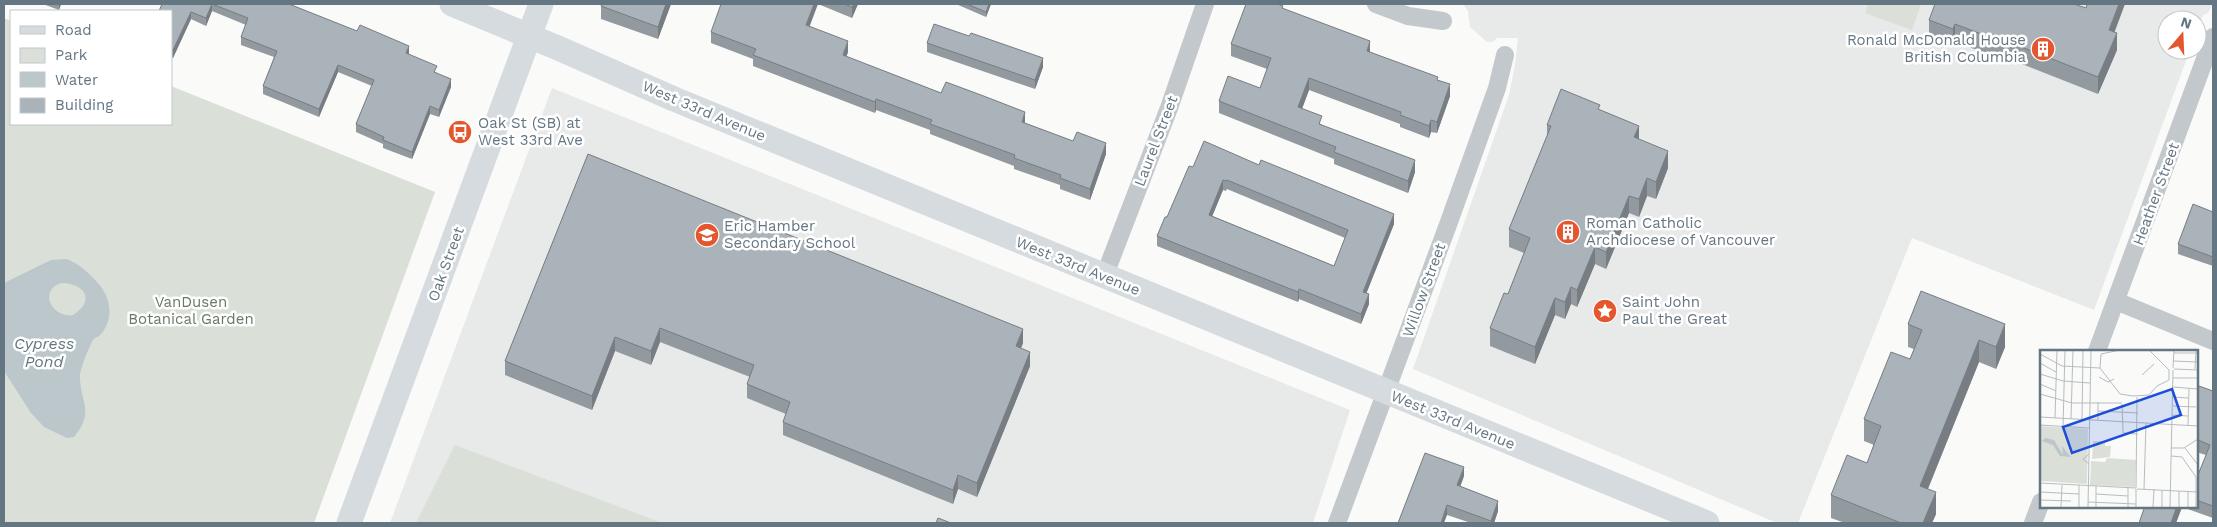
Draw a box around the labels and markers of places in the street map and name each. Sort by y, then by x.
place label: Ronald McDonald House British Columbia [1847,31,2026,66]
building icon: Ronald McDonald House British Columbia [2030,36,2056,62]
place label: Oak St (SB) at West 33rd Ave [478,114,583,149]
bus stop icon: Oak St (SB) at West 33rd Ave [447,119,473,145]
place label: Roman Catholic Archdiocese of Vancouver [1586,214,1775,249]
place label: Eric Hamber Secondary School [724,217,856,252]
building icon: Roman Catholic Archdiocese of Vancouver [1555,219,1581,245]
school or university icon: Eric Hamber Secondary School [694,222,720,248]
place label: Saint John Paul the Great [1622,293,1728,328]
place icon: Saint John Paul the Great [1592,298,1618,324]

